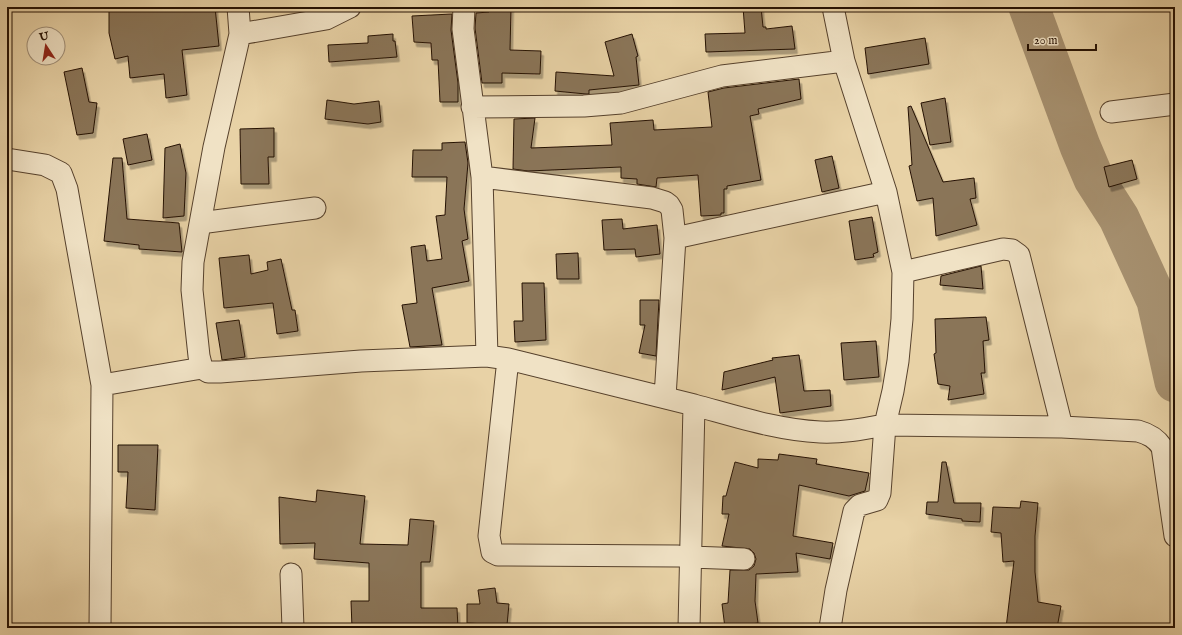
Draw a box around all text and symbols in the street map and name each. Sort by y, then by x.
north arrow [26,26,66,66]
scale bar [1028,26,1096,52]
text: U [37,29,51,45]
text: 20 m [1034,33,1057,48]

